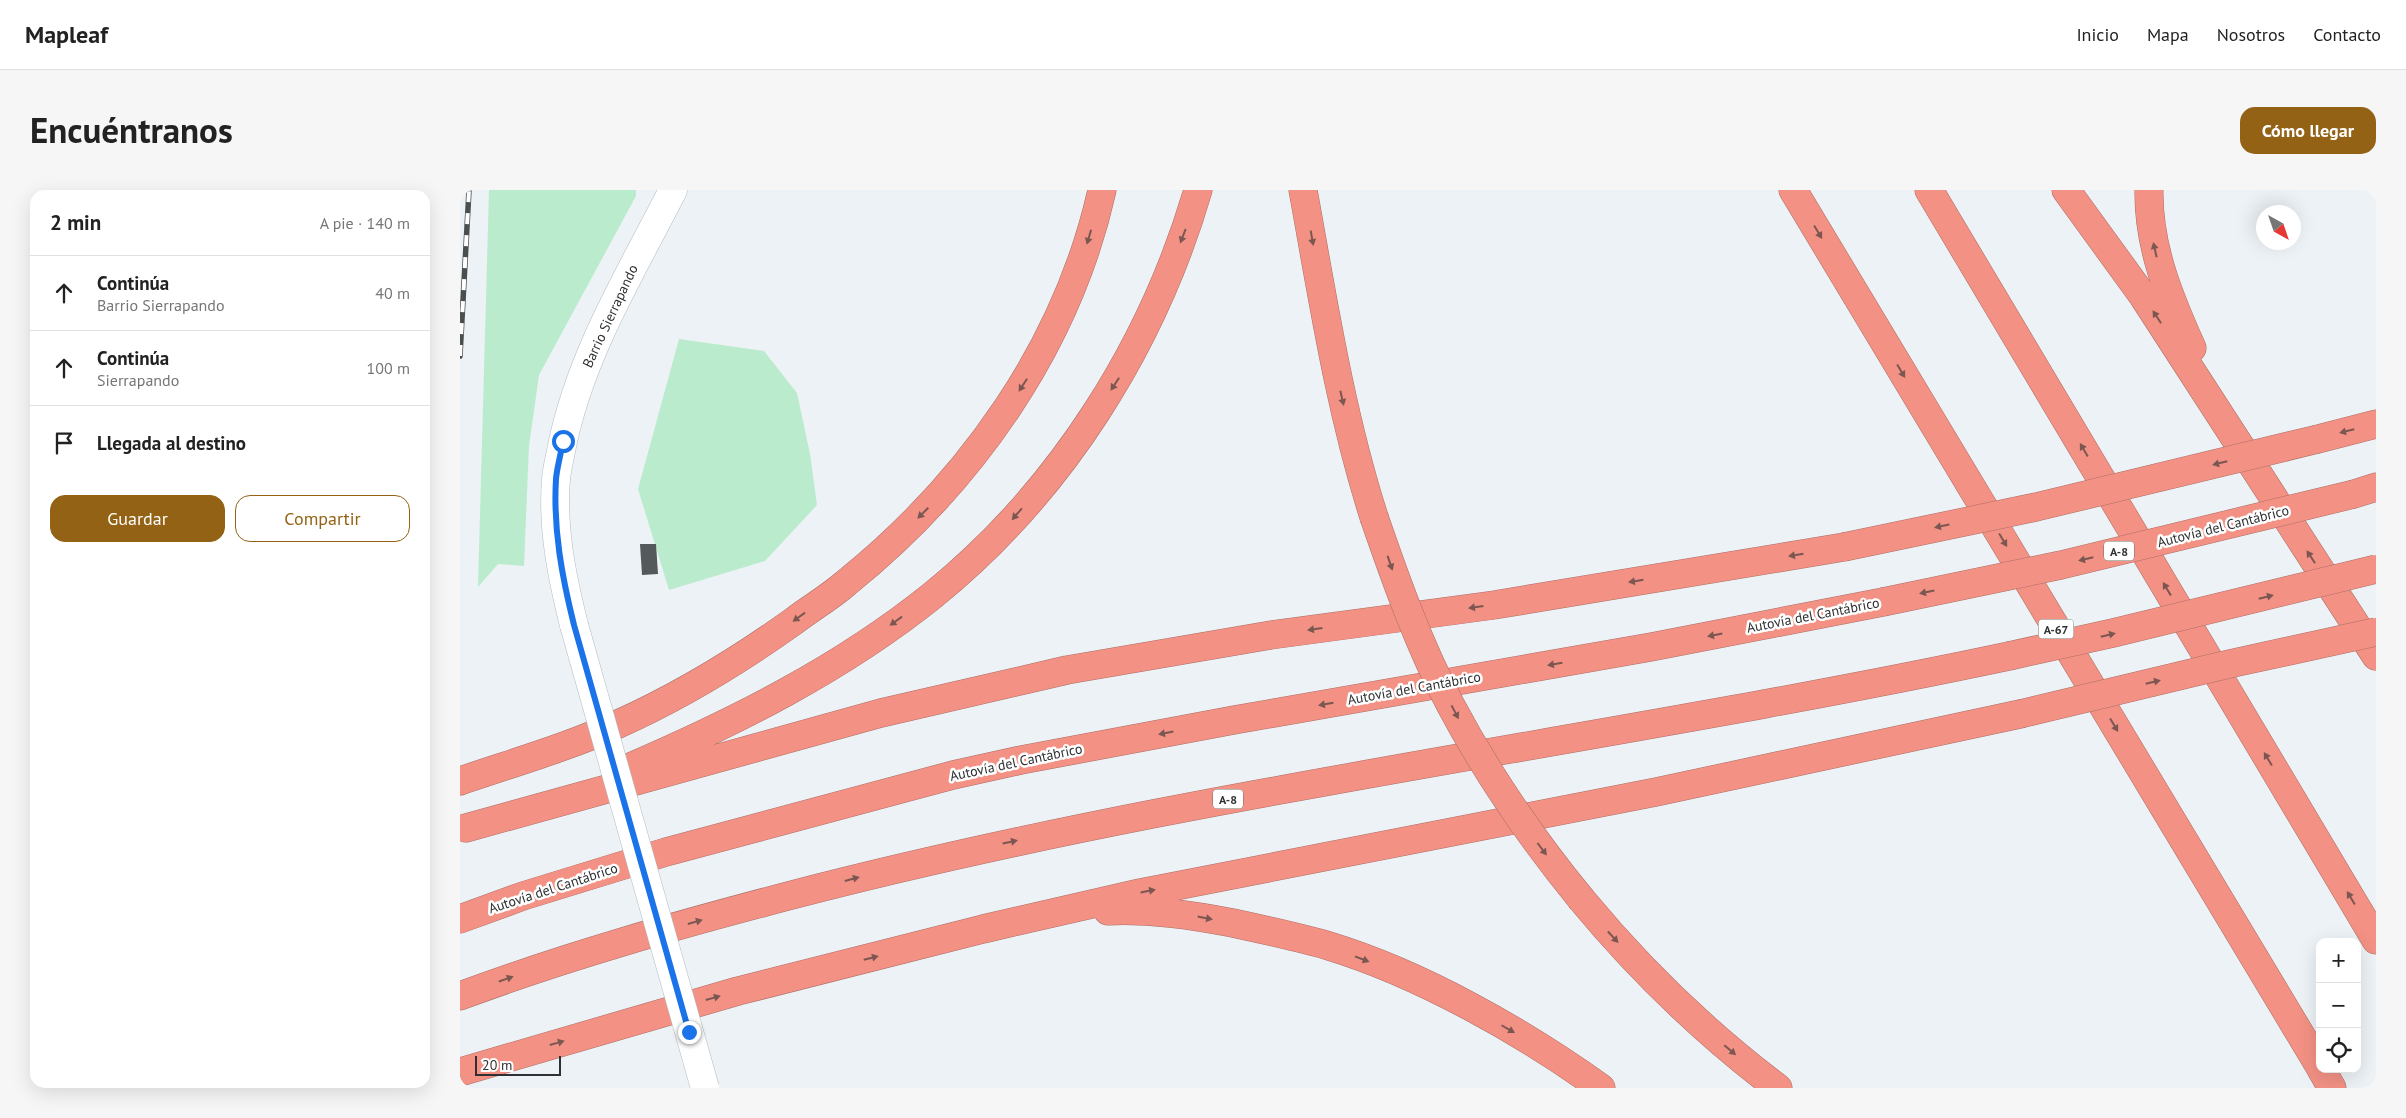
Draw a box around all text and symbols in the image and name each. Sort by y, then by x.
text: Mapleaf [25,19,108,50]
text: Inicio [2076,23,2119,46]
text: Mapa [2147,23,2189,46]
text: Nosotros [2217,23,2285,46]
text: Contacto [2313,23,2381,46]
text: Encuéntranos [30,107,233,153]
button: Cómo llegar [2240,107,2376,154]
north arrow [2256,205,2301,250]
text: 2 min [50,209,101,236]
text: A pie · 140 m [320,213,410,233]
one-way arrow [1813,225,1822,238]
one-way arrow [1178,229,1186,243]
one-way arrow [1085,230,1093,245]
one-way arrow [1308,230,1316,246]
one-way arrow [2151,242,2159,257]
street label: Barrio Sierrapando [578,262,642,370]
text: Continúa [97,271,169,295]
icon: ahead [50,279,78,307]
text: 40 m [375,283,410,303]
text: Barrio Sierrapando [97,295,225,315]
one-way arrow [2152,311,2161,324]
text: Continúa [97,346,169,370]
icon: ahead [50,354,78,382]
text: 100 m [367,358,410,378]
one-way arrow [1897,365,1906,378]
text: Sierrapando [97,370,179,390]
one-way arrow [1110,377,1119,390]
one-way arrow [1018,378,1028,391]
one-way arrow [1338,390,1346,405]
one-way arrow [2339,428,2354,436]
icon: arrive [50,429,78,457]
route start [552,430,575,453]
text: Llegada al destino [97,431,246,455]
one-way arrow [2079,443,2088,456]
one-way arrow [2212,459,2227,467]
button: Guardar [50,495,225,542]
button: Compartir [235,495,410,542]
street label: Autovía del Cantábrico [2155,501,2291,551]
one-way arrow [917,507,929,519]
one-way arrow [1012,507,1023,520]
one-way arrow [1933,523,1949,531]
one-way arrow [1999,534,2008,547]
road number: A-8 [2104,542,2134,561]
one-way arrow [2307,550,2316,563]
one-way arrow [1788,551,1804,559]
one-way arrow [2078,555,2093,563]
one-way arrow [1387,556,1394,571]
one-way arrow [1628,578,1644,586]
one-way arrow [2162,583,2171,596]
one-way arrow [1919,588,1934,596]
street label: Autovía del Cantábrico [1745,593,1881,637]
one-way arrow [2258,593,2273,601]
one-way arrow [1467,603,1483,611]
one-way arrow [792,612,806,622]
one-way arrow [890,616,903,626]
road number: A-67 [2038,619,2074,638]
one-way arrow [1306,625,1322,633]
one-way arrow [2100,630,2116,638]
one-way arrow [1706,631,1722,639]
one-way arrow [1546,660,1562,668]
street label: Autovía del Cantábrico [1346,667,1482,709]
one-way arrow [2145,678,2160,686]
one-way arrow [1317,700,1333,708]
one-way arrow [1451,705,1459,720]
one-way arrow [2109,718,2118,731]
one-way arrow [1158,729,1174,737]
street label: Autovía del Cantábrico [948,739,1084,785]
one-way arrow [2263,752,2272,765]
road number: A-8 [1213,790,1243,808]
one-way arrow [1002,838,1017,846]
one-way arrow [1536,843,1547,856]
street label: Autovía del Cantábrico [486,859,620,917]
one-way arrow [844,875,859,883]
one-way arrow [1140,887,1156,895]
one-way arrow [2347,892,2356,905]
one-way arrow [1197,914,1213,922]
one-way arrow [687,917,702,925]
one-way arrow [1607,931,1619,943]
map controls [2316,938,2361,1073]
button: + [2316,938,2361,983]
one-way arrow [863,953,878,961]
one-way arrow [1355,955,1370,963]
one-way arrow [499,975,514,983]
button: − [2316,983,2361,1028]
one-way arrow [706,994,721,1002]
route end [678,1021,701,1044]
one-way arrow [1501,1025,1515,1034]
button: locate [2316,1028,2361,1073]
one-way arrow [550,1038,565,1046]
one-way arrow [1723,1045,1736,1056]
scale bar [475,1053,561,1076]
text: 20 m [482,1056,512,1074]

